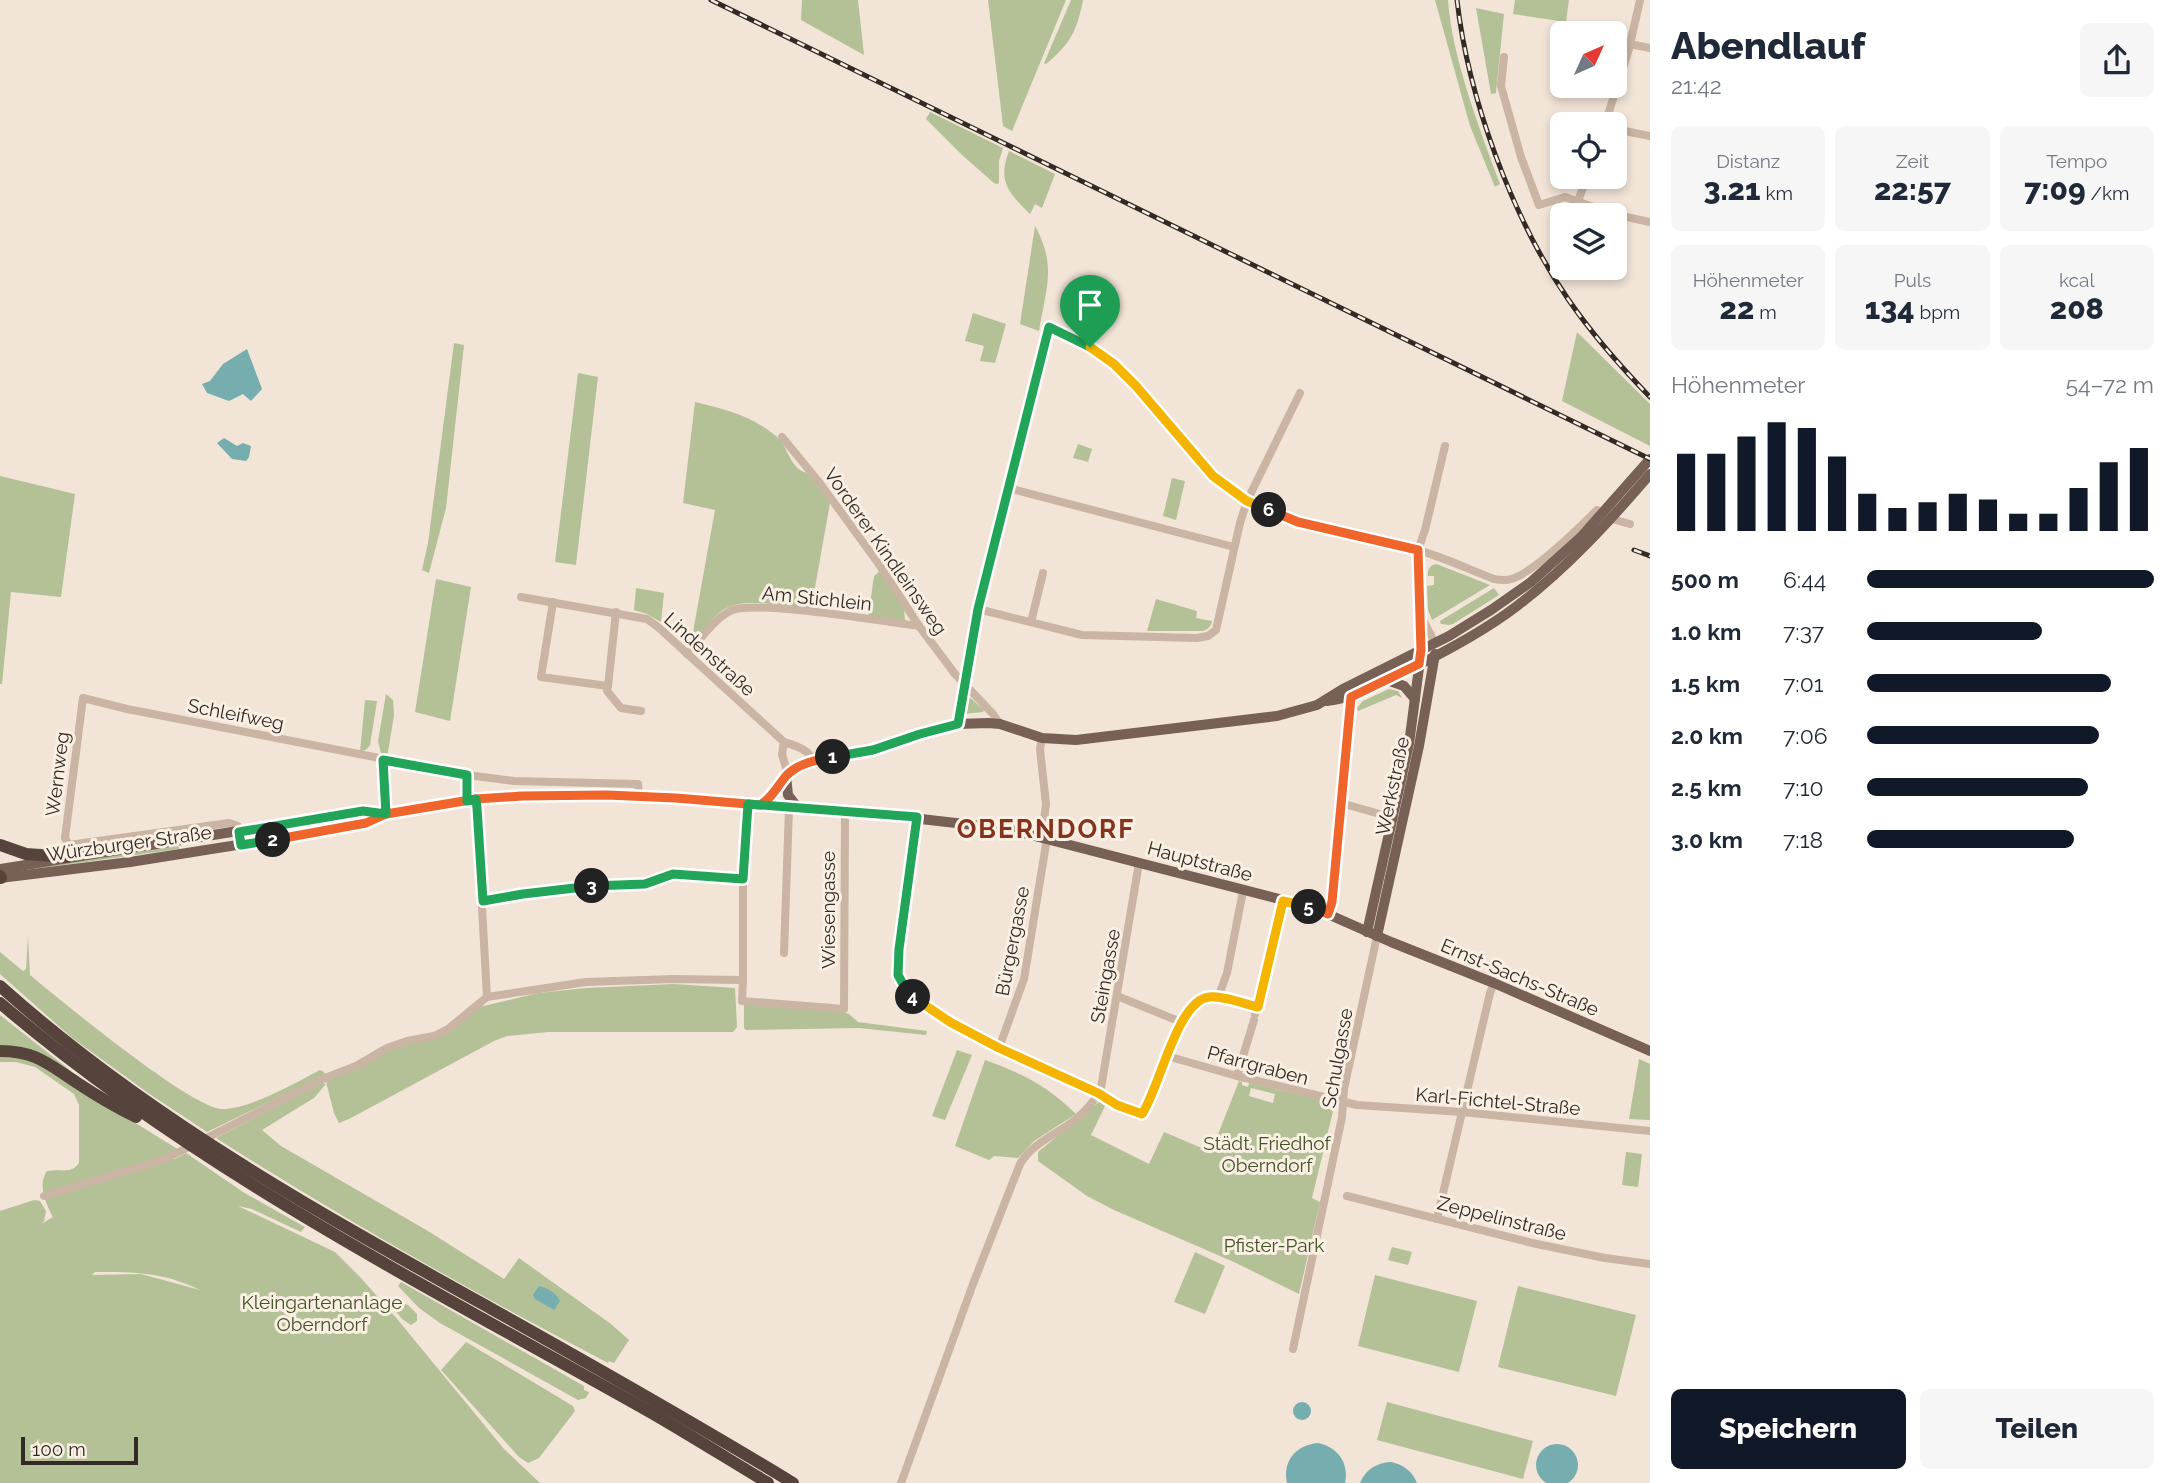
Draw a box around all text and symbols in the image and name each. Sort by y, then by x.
north arrow [1550,21,1628,98]
map controls [1550,21,1627,280]
text: Abendlauf [1671,23,1865,68]
button: share [2080,23,2154,97]
text: 21:42 [1671,72,1722,99]
button: locate [1550,112,1627,189]
text: Distanz [1716,150,1780,172]
text: Zeit [1896,150,1929,172]
text: Tempo [2046,150,2107,172]
text: 3.21 [1703,172,1761,207]
text: 22:57 [1874,172,1951,207]
text: 7:09 [2024,172,2086,207]
text: km [1761,182,1793,204]
text: /km [2086,182,2130,204]
button: layers [1550,203,1627,280]
text: Höhenmeter [1693,269,1804,291]
text: Puls [1894,269,1931,291]
text: kcal [2059,269,2095,291]
pin [1060,275,1120,347]
icon: arrive [1071,286,1109,324]
text: 22 [1720,291,1754,326]
text: 134 [1865,291,1915,326]
text: 208 [2050,291,2104,326]
text: m [1754,301,1777,323]
text: bpm [1915,301,1960,323]
text: Höhenmeter [1671,371,1805,398]
text: 54–72 m [2065,371,2154,398]
street label: Vorderer Kindleinsweg [820,463,952,639]
pin: 6 [1252,492,1286,528]
text: 6 [1263,498,1274,520]
text: 500 m [1671,566,1739,593]
text: 6:44 [1783,566,1826,593]
street label: Am Stichlein [761,581,873,615]
street label: Lindenstraße [660,608,760,700]
text: 1.0 km [1671,618,1741,645]
text: 7:37 [1783,618,1824,645]
text: 1.5 km [1671,670,1740,697]
text: 7:01 [1783,670,1824,697]
street label: Schleifweg [186,694,286,734]
text: 2.0 km [1671,722,1743,749]
text: 7:06 [1783,722,1828,749]
street label: Wernweg [41,730,73,818]
street label: Werkstraße [1371,734,1413,838]
pin: 1 [816,740,850,774]
text: 1 [828,745,837,767]
text: 2.5 km [1671,774,1742,801]
text: 7:10 [1783,774,1824,801]
district label: OBERNDORF [957,814,1135,844]
street label: Würzburger Straße [45,821,213,865]
pin: 2 [256,822,290,858]
text: 3.0 km [1671,826,1743,853]
text: 7:18 [1783,826,1823,853]
text: 2 [267,828,278,850]
street label: Hauptstraße [1145,836,1255,886]
street label: Wiesengasse [817,851,839,969]
pin: 3 [574,868,610,903]
text: 3 [586,874,597,896]
street label: Bürgergasse [991,884,1033,998]
pin: 5 [1292,890,1326,925]
text: 5 [1303,895,1314,917]
street label: Steingasse [1086,927,1124,1025]
street label: Ernst-Sachs-Straße [1438,934,1602,1020]
pin: 4 [895,979,930,1014]
text: 4 [907,985,918,1007]
street label: Schulgasse [1317,1006,1357,1110]
street label: Pfarrgraben [1205,1041,1311,1089]
street label: Karl-Fichtel-Straße [1415,1083,1581,1119]
park label: Städt. Friedhof Oberndorf [1203,1132,1331,1176]
street label: Zeppelinstraße [1435,1191,1569,1245]
park label: Pfister-Park [1224,1234,1324,1256]
park label: Kleingartenanlage Oberndorf [242,1291,402,1335]
button: Speichern [1671,1389,1906,1469]
button: Teilen [1920,1389,2154,1469]
scale bar [21,1434,138,1466]
text: 100 m [32,1438,86,1460]

